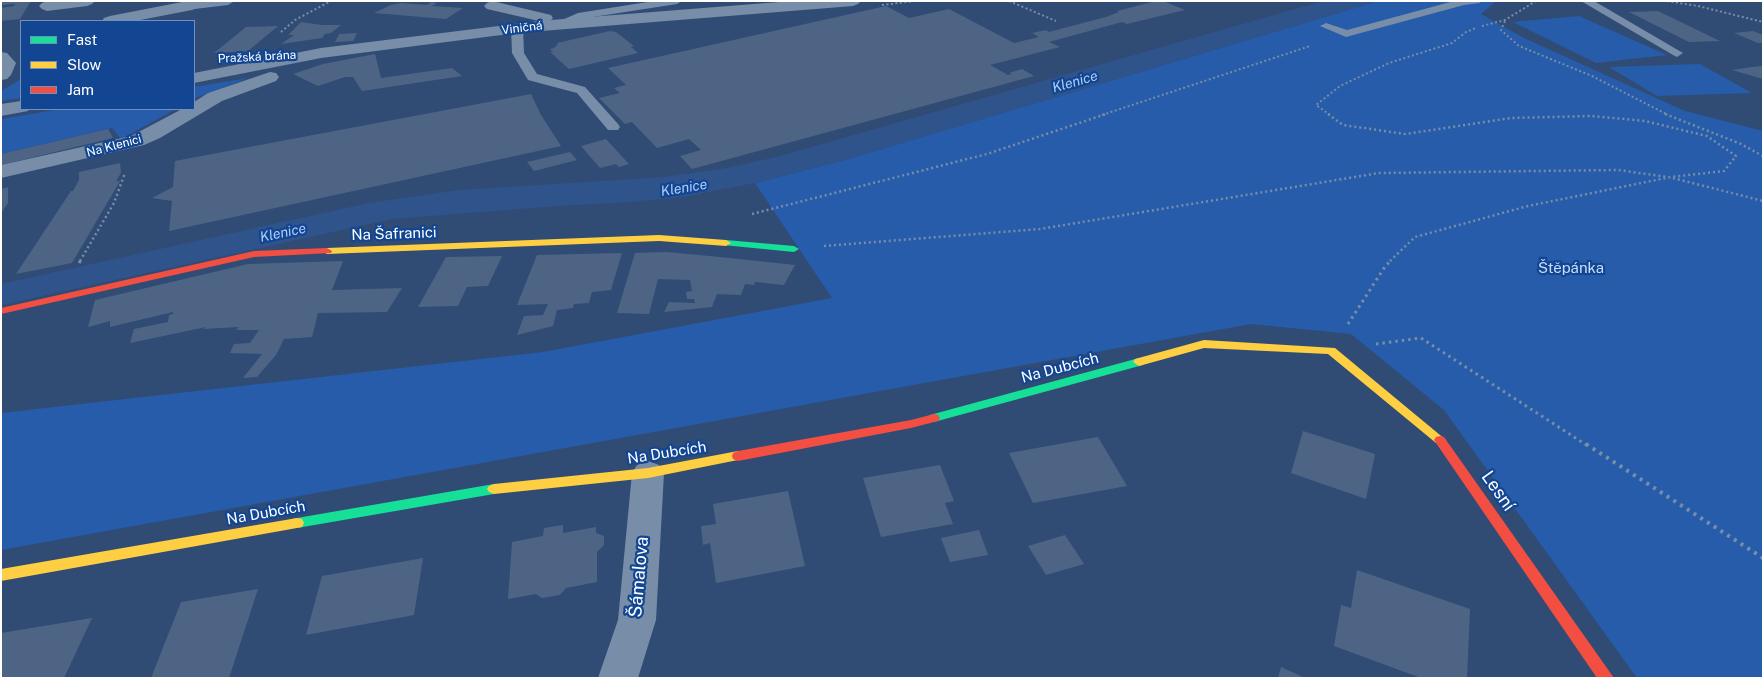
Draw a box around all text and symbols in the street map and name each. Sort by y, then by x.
street label: Viničná [501,18,543,38]
legend [20,20,195,110]
text: Fast [67,31,97,48]
street label: Pražská brána [217,48,297,66]
text: Slow [67,56,101,73]
water label: Klenice [1050,67,1100,97]
text: Jam [67,81,94,98]
street label: Na Klenici [85,132,143,160]
water label: Klenice [660,176,708,200]
water label: Klenice [258,220,308,246]
street label: Na Šafranici [351,224,437,244]
park label: Štěpánka [1538,259,1604,277]
street label: Na Dubcích [1019,349,1101,387]
street label: Na Dubcích [626,438,708,468]
street label: Lesní [1477,467,1519,515]
street label: Na Dubcích [225,497,307,529]
street label: Šámalova [625,536,653,618]

